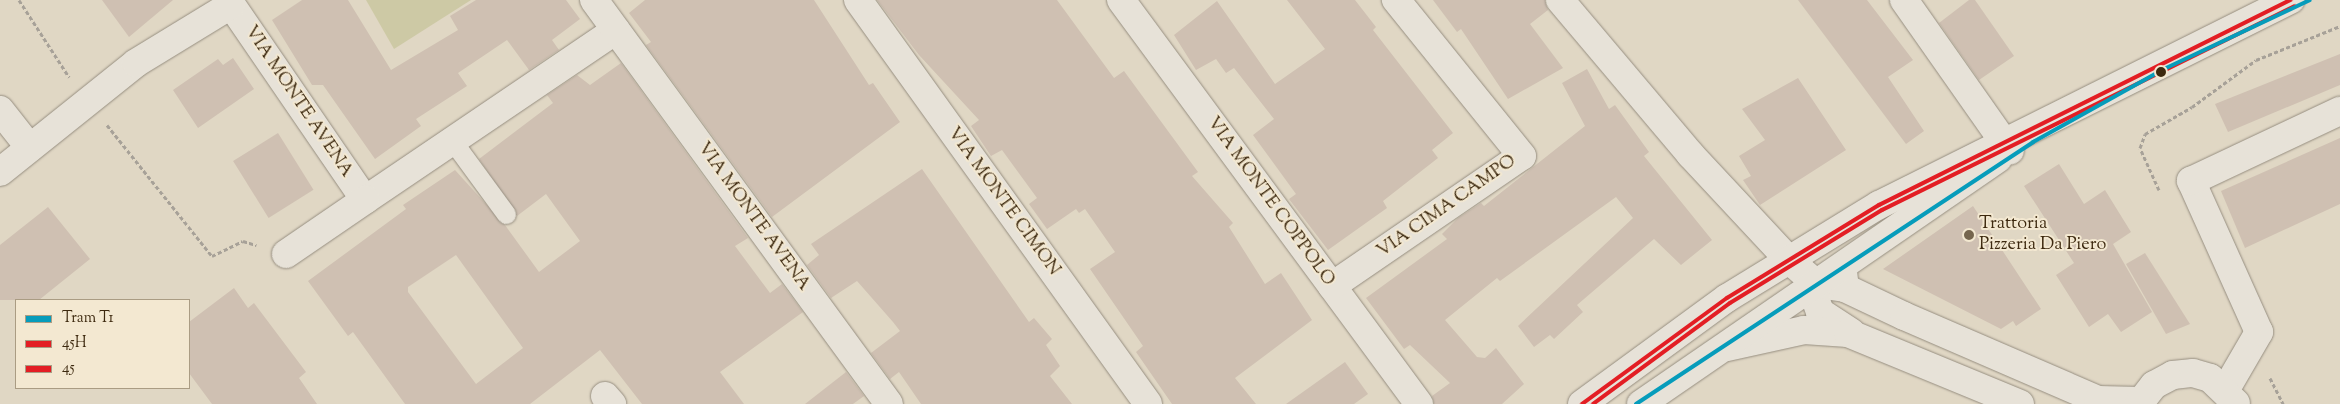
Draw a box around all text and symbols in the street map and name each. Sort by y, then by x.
street label: VIA MONTE AVENA [239,22,357,182]
unlabelled marker [2156,67,2166,77]
street label: VIA MONTE COPPOLO [1201,113,1339,291]
street label: VIA MONTE CIMON [942,124,1064,280]
street label: VIA MONTE AVENA [692,139,814,295]
street label: VIA CIMA CAMPO [1373,151,1521,263]
place label: Trattoria Pizzeria Da Piero [1979,214,2106,256]
marker: Trattoria Pizzeria Da Piero [1963,229,1975,241]
legend [15,299,190,389]
text: Tram T1 [62,308,114,329]
text: 45H [62,333,87,354]
text: 45 [62,358,75,379]

